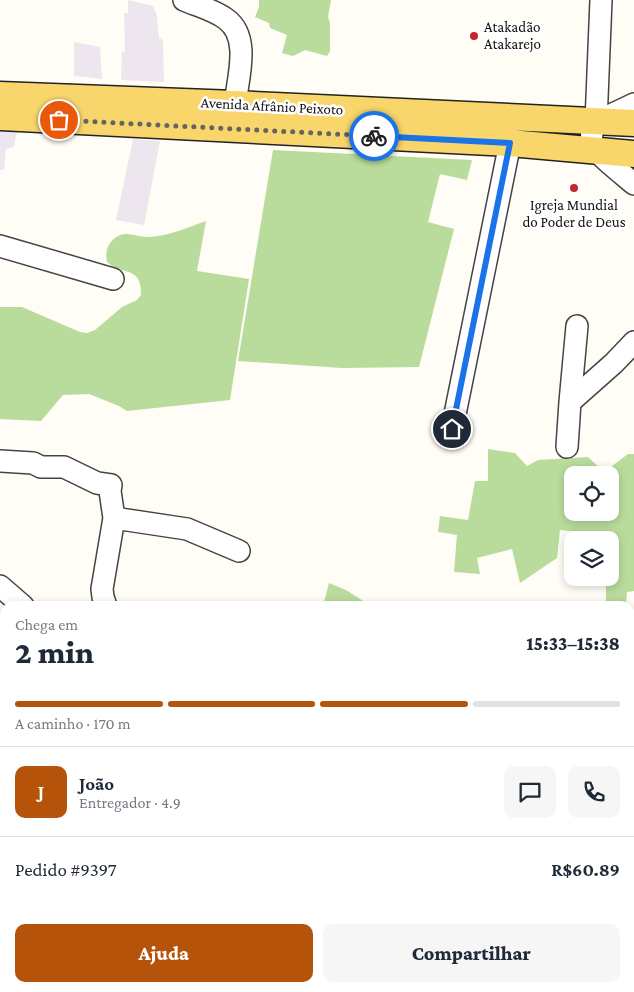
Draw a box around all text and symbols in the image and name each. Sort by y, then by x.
place label: Atakadão Atakarejo [484,19,541,53]
marker: Atakadão Atakarejo [468,30,480,42]
street label: Avenida Afrânio Peixoto [200,94,344,118]
pin [38,99,80,141]
icon: bag [45,106,73,134]
courier [349,111,399,161]
icon: bike [360,122,388,150]
marker: Igreja Mundial do Poder de Deus [568,182,580,194]
place label: Igreja Mundial do Poder de Deus [522,197,626,230]
pin [431,408,473,450]
icon: home [438,415,466,443]
map controls [564,466,619,586]
button: locate [564,466,619,521]
button: layers [564,531,619,586]
text: Chega em [15,616,78,633]
text: 15:33–15:38 [526,633,620,654]
text: 2 min [15,634,94,670]
text: A caminho · 170 m [15,715,131,732]
button: chat [504,766,556,818]
button: phone [568,766,620,818]
text: João [79,773,114,794]
text: J [38,781,44,802]
text: Entregador · 4.9 [79,794,181,811]
text: Pedido #9397 [15,859,117,880]
text: R$60.89 [551,859,620,880]
button: Ajuda [15,924,313,982]
button: Compartilhar [323,924,620,982]

